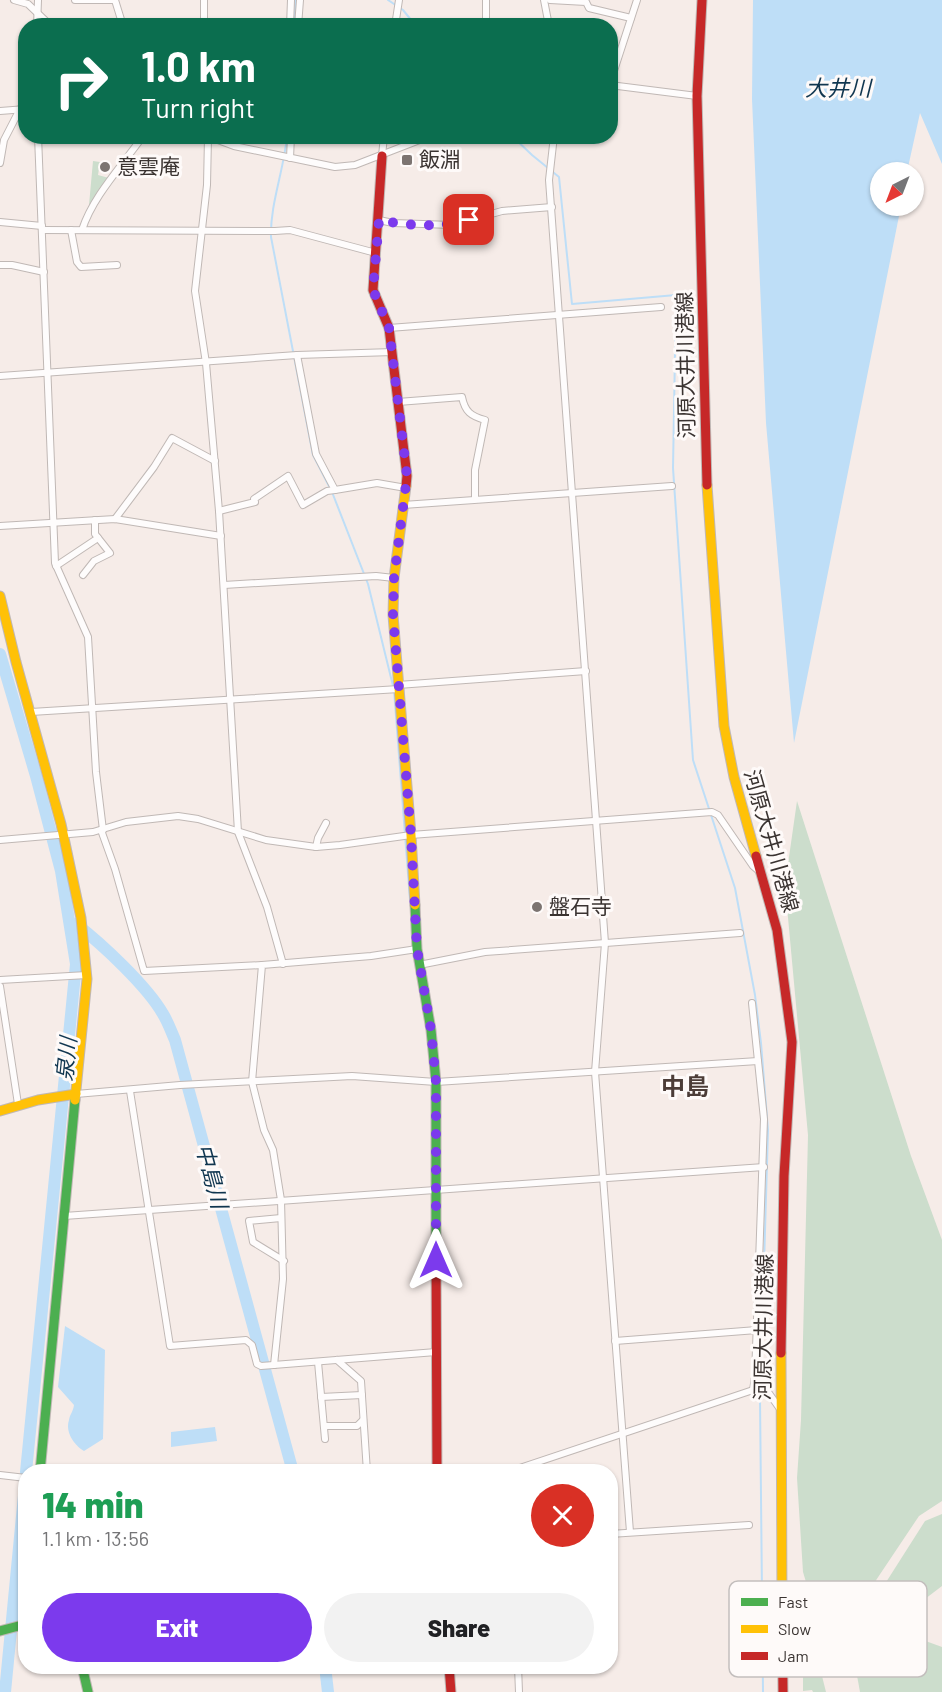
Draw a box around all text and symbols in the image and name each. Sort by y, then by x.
text: 1.0 km [141,40,256,90]
icon: right [42,42,120,120]
water label: 大井川 [805,74,873,100]
text: Turn right [141,91,255,123]
place label: 飯淵 [419,146,461,171]
place label: 意雲庵 [117,153,180,178]
marker: 飯淵 [400,153,414,167]
marker: 意雲庵 [98,160,112,174]
north arrow [870,162,924,216]
map controls [870,162,924,216]
pin [443,194,494,245]
icon: arrive [452,203,485,236]
street label: 河原大井川港線 [671,291,698,439]
street label: 河原大井川港線 [740,766,805,915]
place label: 盤石寺 [549,893,612,918]
marker: 盤石寺 [530,900,544,914]
water label: 泉川 [50,1034,80,1082]
district label: 中島 [661,1071,709,1100]
water label: 中島川 [192,1140,235,1213]
position arrow [404,1228,468,1292]
street label: 河原大井川港線 [749,1253,776,1401]
text: 14 min [42,1482,144,1525]
button: close [531,1484,594,1547]
text: 1.1 km · 13:56 [42,1526,149,1550]
legend [729,1581,927,1677]
text: Fast [778,1592,808,1611]
button: Exit [42,1593,312,1662]
button: Share [324,1593,594,1662]
text: Slow [778,1619,811,1638]
text: Jam [778,1646,809,1665]

